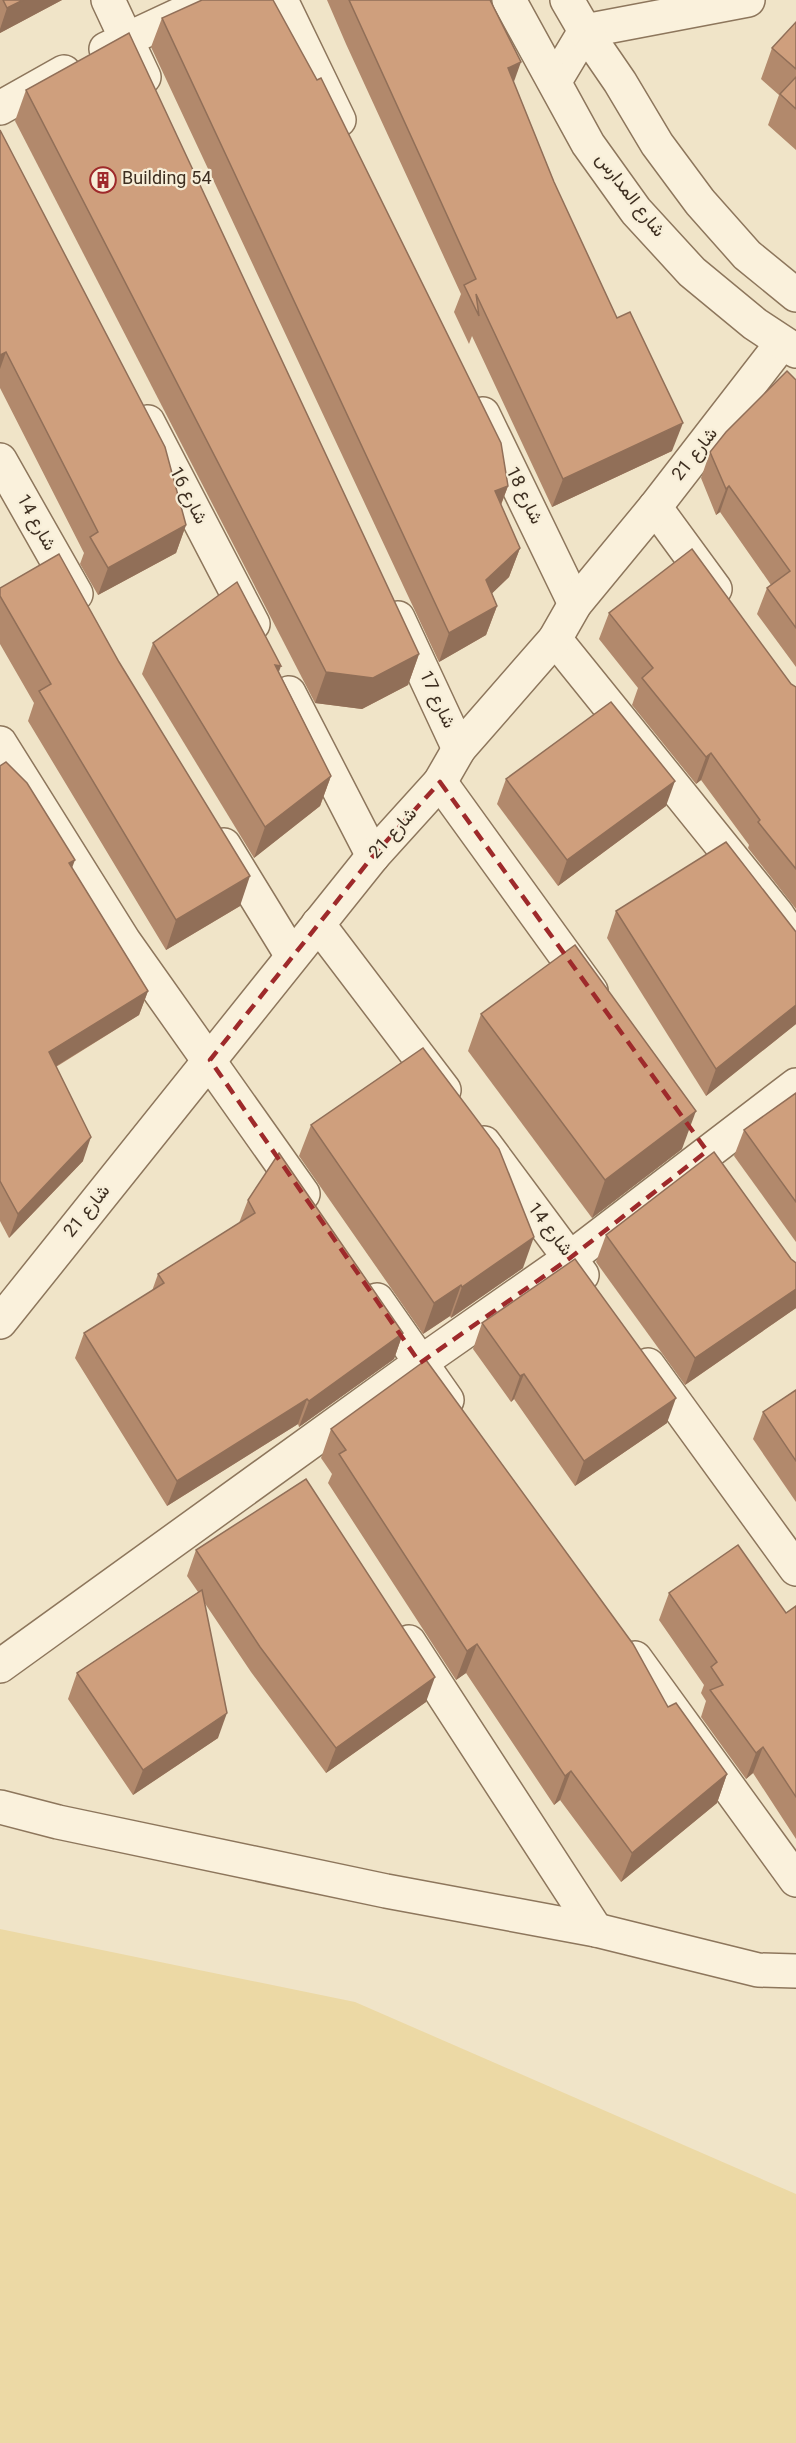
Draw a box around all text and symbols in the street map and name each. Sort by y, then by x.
street label: شارع المدارس [587,148,671,244]
building icon: Building 54 [88,165,118,195]
place label: Building 54 [122,166,212,194]
street label: شارع 21 [666,422,726,488]
street label: شارع 16 [161,462,213,530]
street label: شارع 18 [497,462,549,530]
street label: شارع 14 [8,489,62,557]
street label: شارع 17 [410,666,462,734]
street label: شارع 21 [363,802,425,866]
street label: شارع 21 [58,1179,118,1245]
street label: شارع 14 [519,1197,579,1263]

